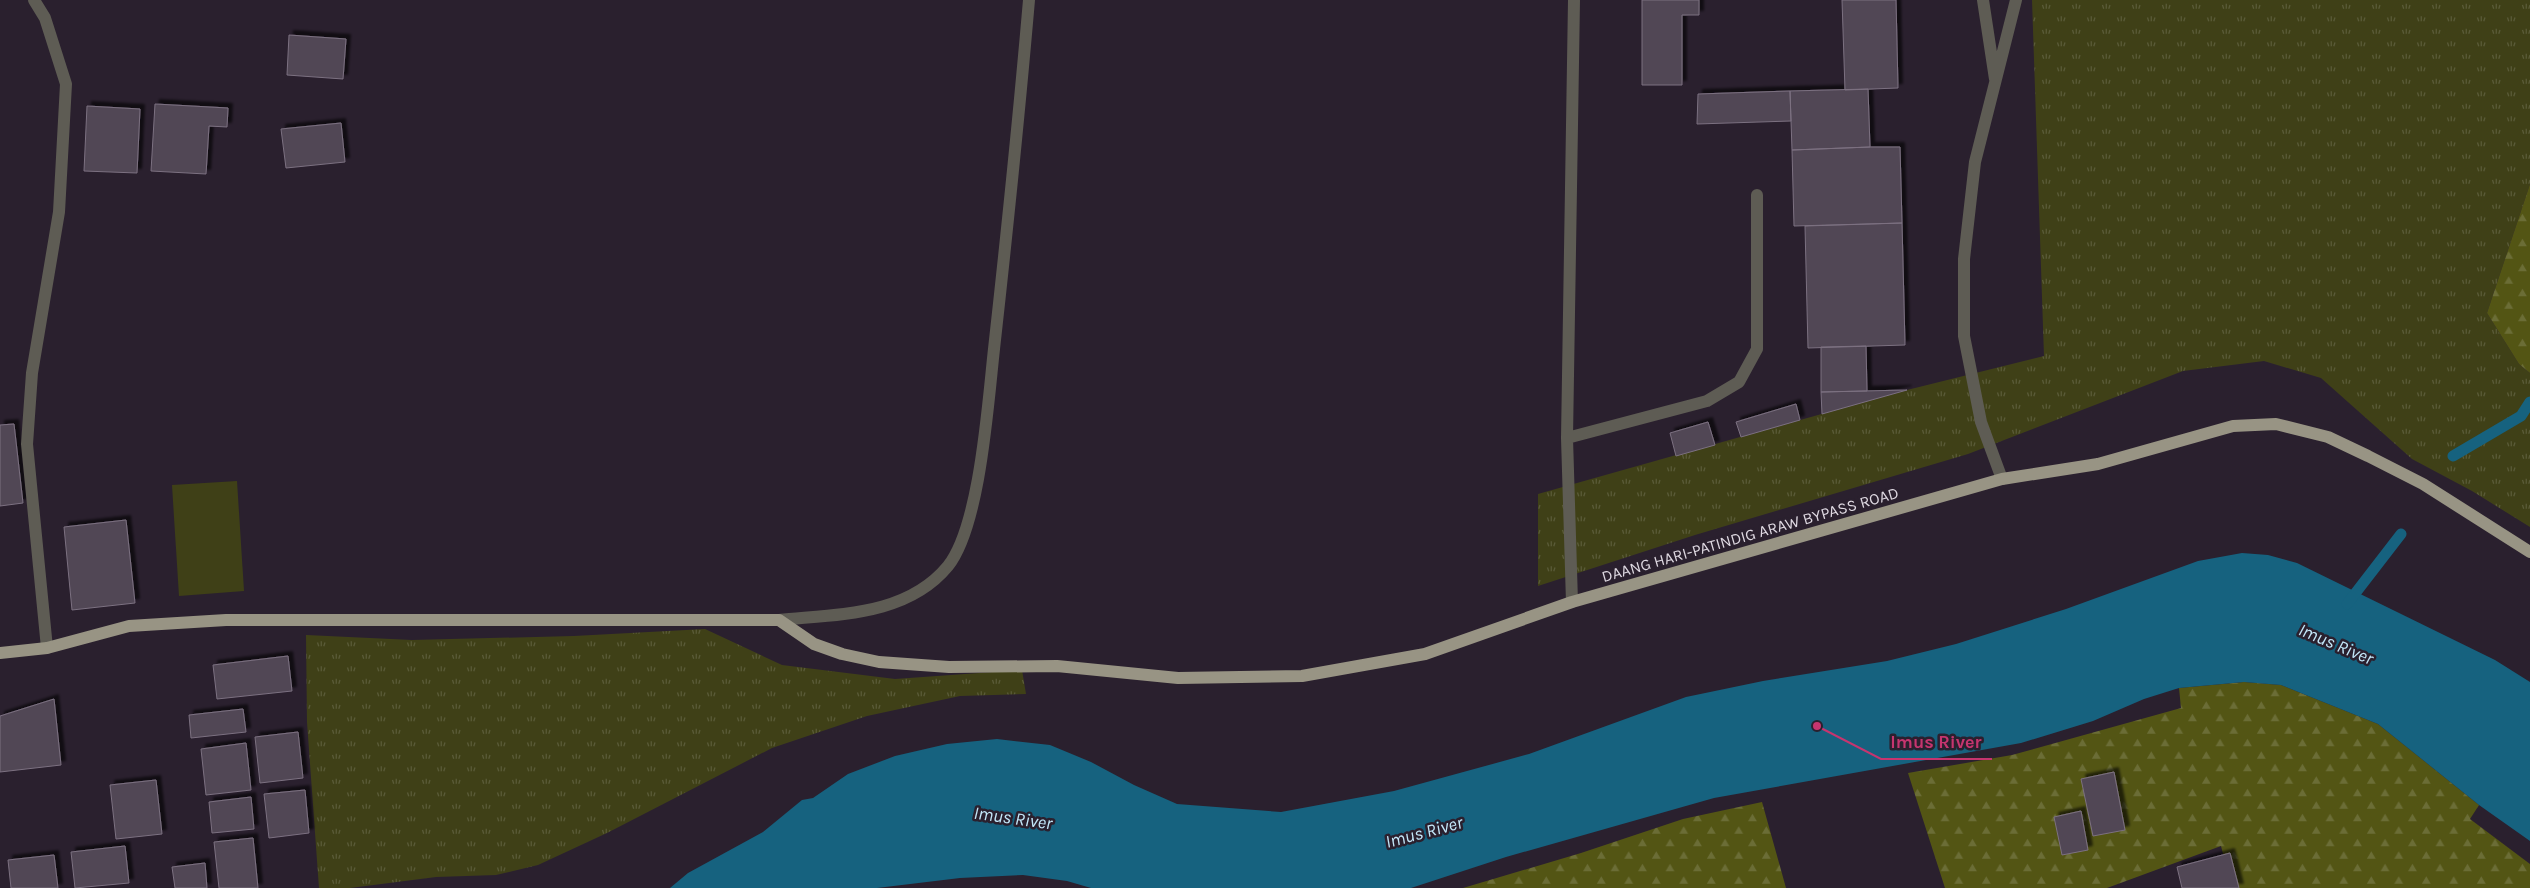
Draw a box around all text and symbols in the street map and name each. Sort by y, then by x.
street label: DAANG HARI-PATINDIG ARAW BYPASS ROAD [1599,483,1901,586]
water label: Imus River [2295,618,2378,670]
callout: Imus River [1881,726,1992,759]
text: Imus River [1890,731,1982,753]
water label: Imus River [972,802,1055,835]
water label: Imus River [1383,811,1466,853]

